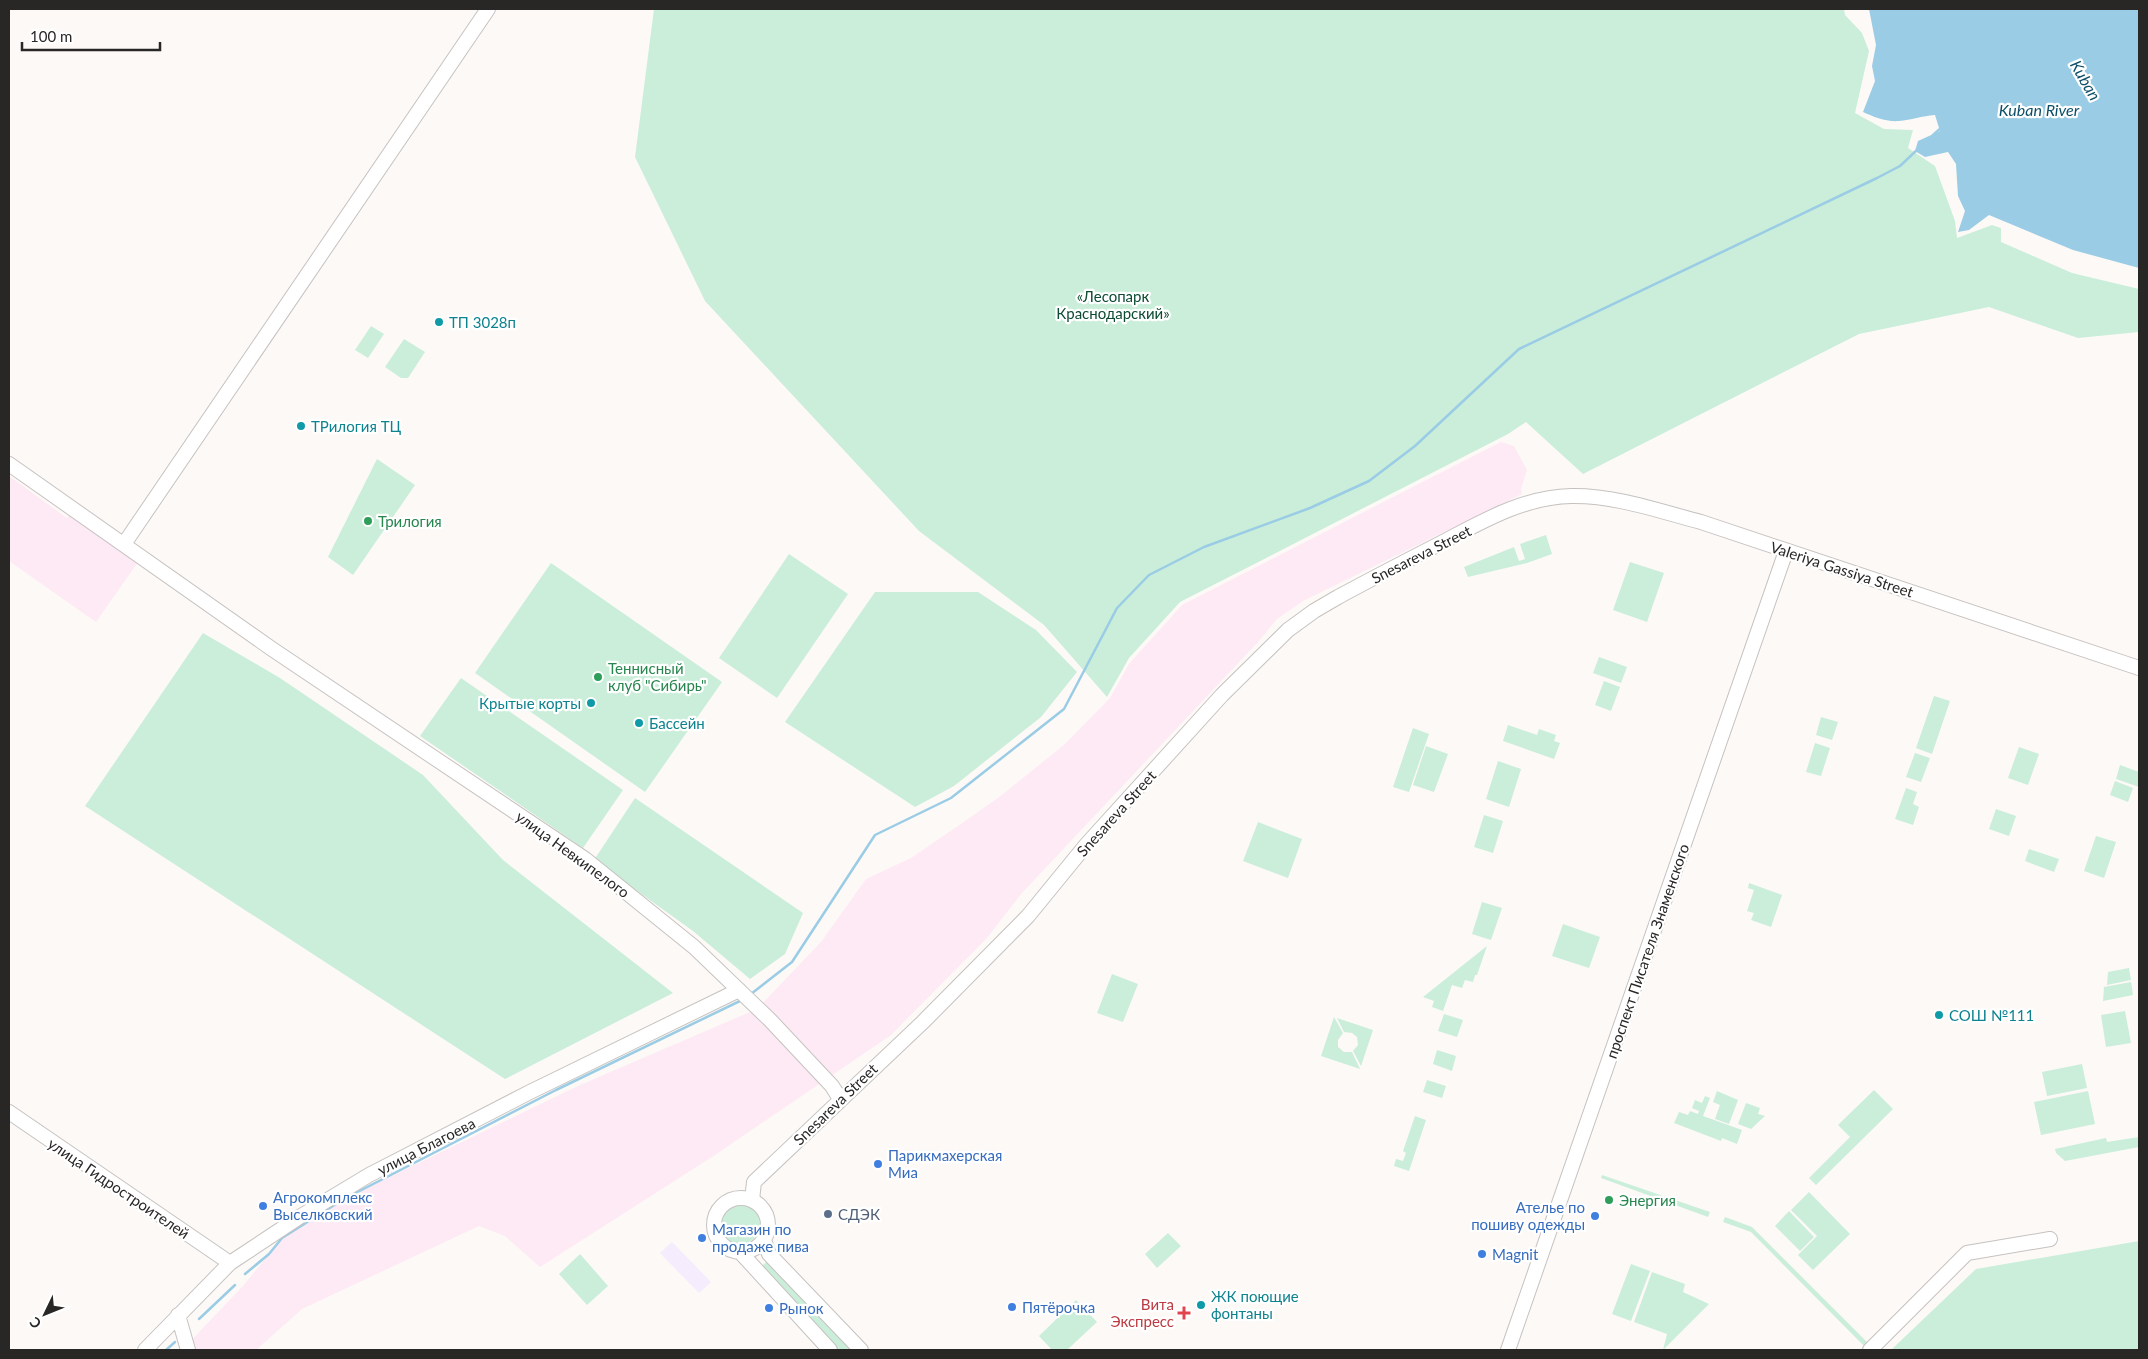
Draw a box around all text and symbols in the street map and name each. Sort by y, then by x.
scale bar [22,20,160,52]
text: 100 m [30,27,72,45]
water label: Kuban [2067,57,2105,103]
water label: Kuban River [1999,100,2080,119]
park label: «Лесопарк Краснодарский» [1056,287,1170,322]
place label: ТП 3028п [449,313,516,331]
marker: ТП 3028п [433,316,445,328]
place label: ТРилогия ТЦ [311,417,402,435]
marker: ТРилогия ТЦ [295,420,307,432]
place label: Трилогия [378,512,442,530]
marker: Трилогия [362,515,374,527]
street label: Snesareva Street [1368,521,1474,587]
street label: Valeriya Gassiya Street [1768,537,1916,601]
place label: Теннисный клуб "Сибирь" [608,659,707,694]
marker: Теннисный клуб "Сибирь" [592,671,604,683]
place label: Крытые корты [479,694,581,712]
marker: Крытые корты [585,697,597,709]
place label: Бассейн [649,714,705,732]
marker: Бассейн [633,717,645,729]
street label: Snesareva Street [1073,766,1160,860]
street label: улица Невкипелого [513,807,633,901]
street label: проспект Писателя Знаменского [1602,841,1692,1061]
place label: СОШ №111 [1949,1006,2034,1024]
marker: СОШ №111 [1933,1009,1945,1021]
street label: Snesareva Street [789,1059,881,1149]
street label: улица Благоева [374,1114,478,1178]
street label: улица Гидростроителей [45,1134,193,1242]
place label: Парикмахерская Миа [888,1146,1002,1181]
marker: Парикмахерская Миа [872,1158,884,1170]
place label: Агрокомплекс Выселковский [273,1188,373,1223]
place label: Энергия [1619,1191,1676,1209]
marker: Энергия [1603,1194,1615,1206]
place label: Ателье по пошиву одежды [1471,1198,1585,1233]
marker: Агрокомплекс Выселковский [257,1200,269,1212]
place label: СДЭК [838,1205,880,1223]
marker: СДЭК [822,1208,834,1220]
marker: Ателье по пошиву одежды [1589,1210,1601,1222]
place label: Магазин по продаже пива [712,1220,809,1255]
marker: Магазин по продаже пива [696,1232,708,1244]
place label: Magnit [1492,1245,1539,1263]
marker: Magnit [1476,1248,1488,1260]
place label: ЖК поющие фонтаны [1211,1287,1299,1322]
north arrow [20,1289,70,1339]
place label: Вита Экспресс [1110,1295,1174,1330]
place label: Пятёрочка [1022,1298,1095,1316]
place label: Рынок [779,1299,824,1317]
marker: ЖК поющие фонтаны [1195,1299,1207,1311]
marker: Пятёрочка [1006,1301,1018,1313]
marker: Рынок [763,1302,775,1314]
marker: Вита Экспресс [1178,1307,1190,1319]
text: С [25,1313,45,1332]

